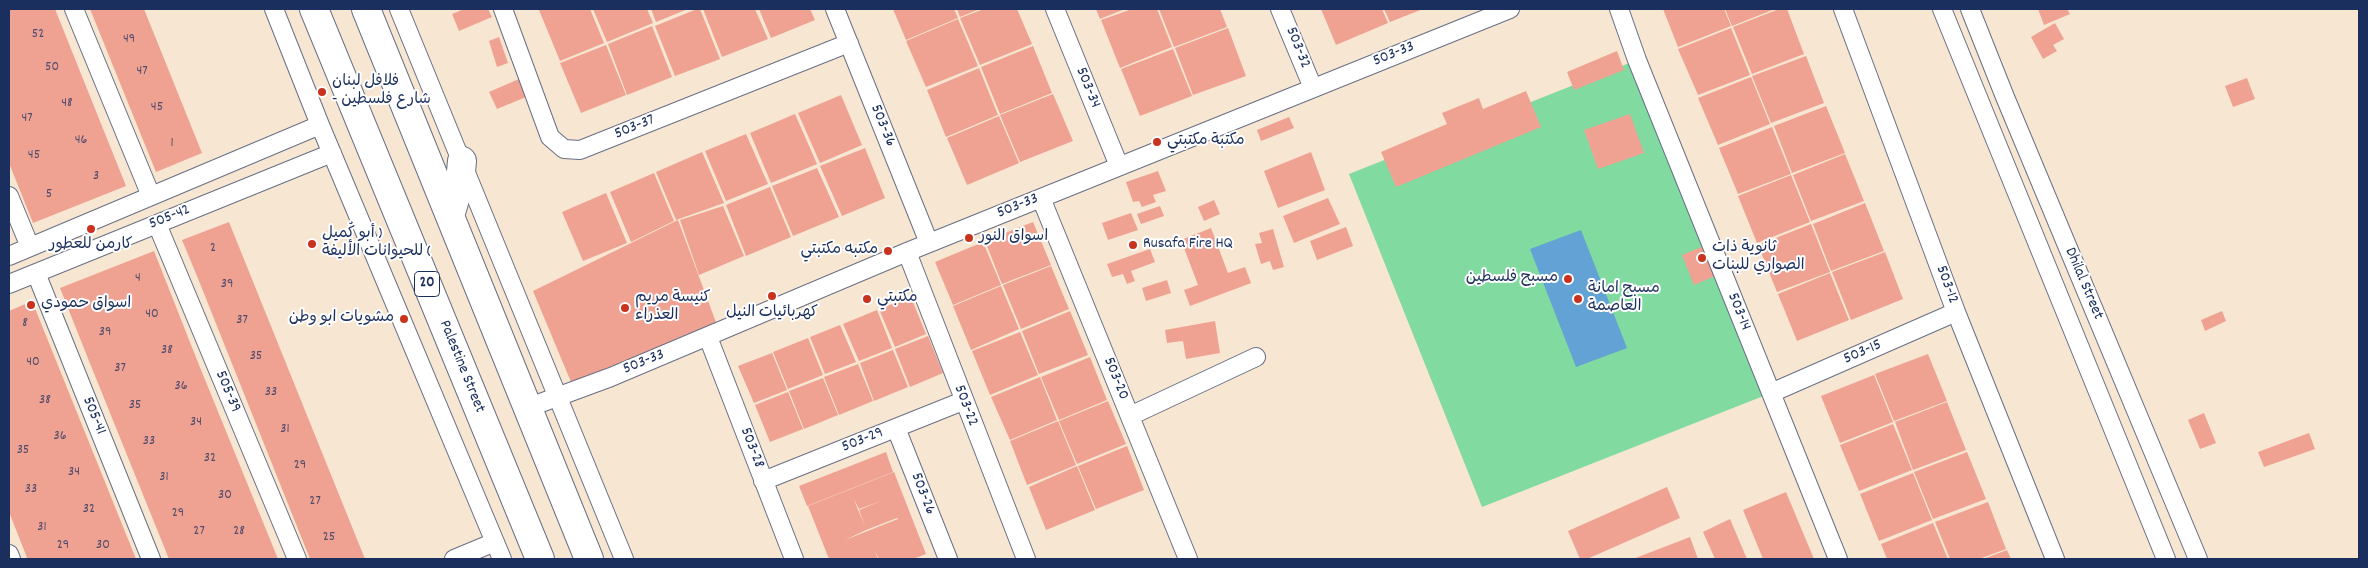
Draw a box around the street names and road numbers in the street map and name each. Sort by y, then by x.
street label: 503-32 [1280,25,1314,71]
street label: 503-33 [1371,38,1417,72]
street label: 503-34 [1070,65,1104,111]
street label: 503-36 [865,102,899,150]
street label: 503-37 [612,111,658,145]
street label: 503-33 [995,190,1041,224]
street label: 505-42 [147,201,193,235]
street label: Dhilal Street [2059,245,2107,323]
street label: 503-12 [1930,263,1962,307]
road number: 20 [414,272,440,296]
street label: 503-14 [1722,290,1754,334]
street label: Palestine Street [434,318,488,416]
street label: 503-15 [1841,336,1885,370]
street label: 503-33 [621,346,667,380]
street label: 503-20 [1098,355,1132,403]
street label: 505-39 [210,368,244,416]
street label: 503-22 [948,383,982,429]
street label: 505-41 [77,394,109,438]
street label: 503-29 [839,424,887,458]
street label: 503-28 [734,425,768,471]
street label: 503-26 [905,470,939,518]

